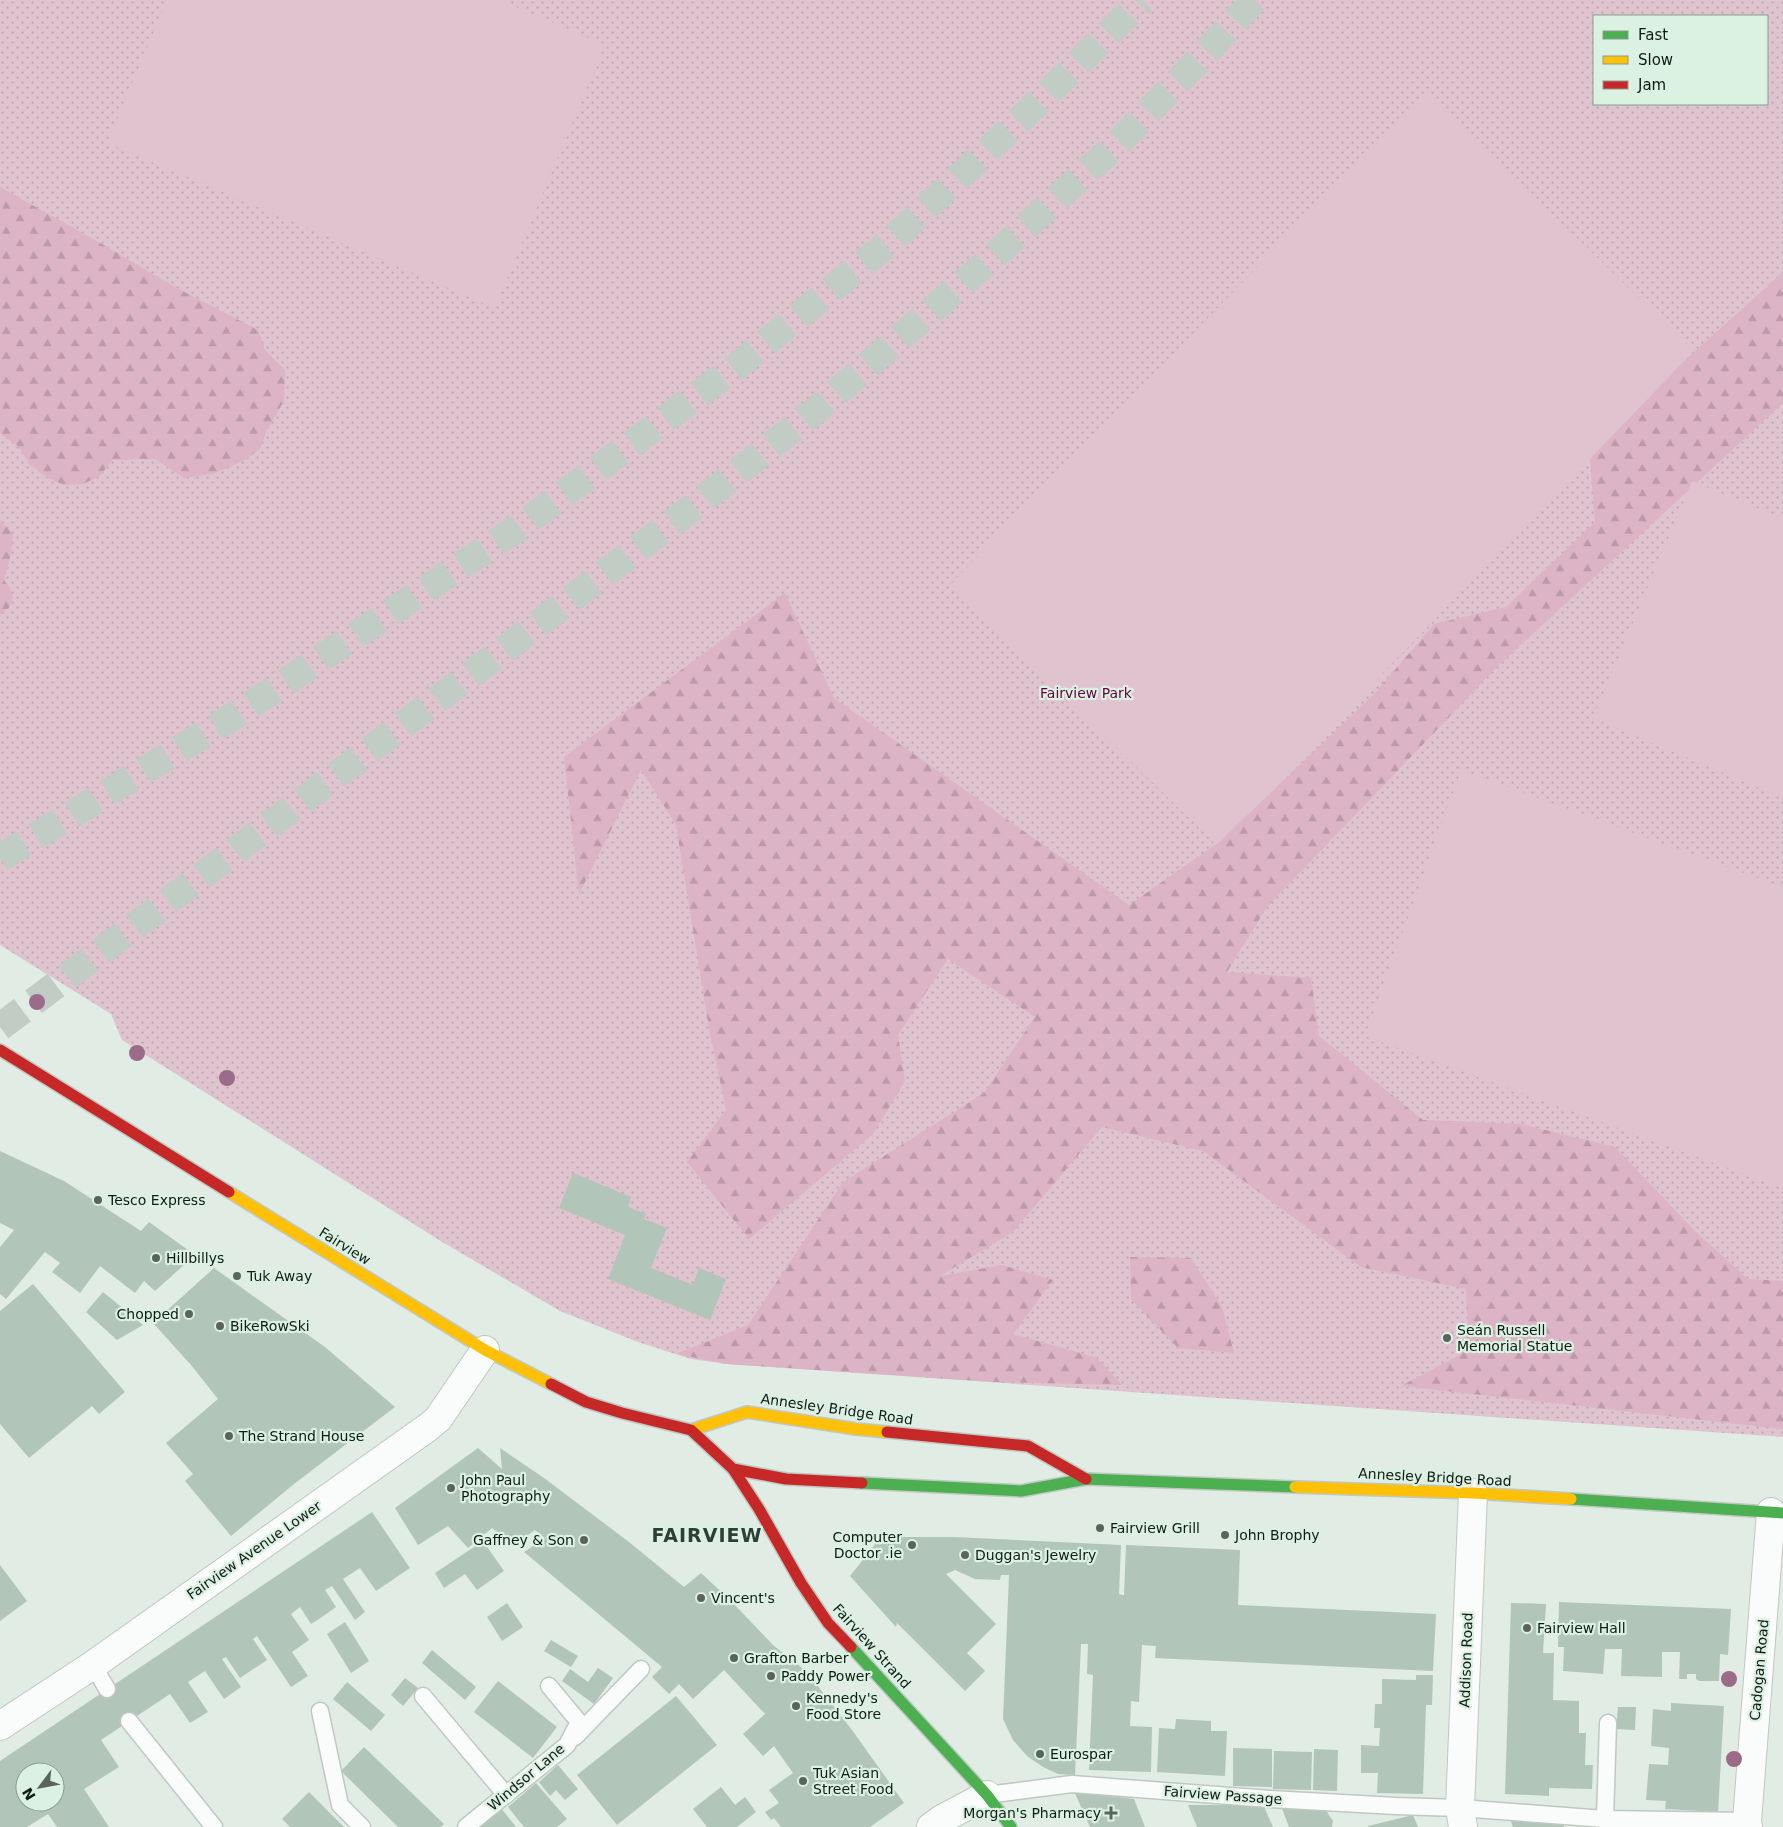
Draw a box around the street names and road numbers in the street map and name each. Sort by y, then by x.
street label: Fairview [316,1224,374,1268]
street label: Annesley Bridge Road [760,1390,914,1428]
street label: Annesley Bridge Road [1358,1465,1512,1489]
street label: Fairview Avenue Lower [184,1497,324,1602]
street label: Fairview Strand [830,1600,914,1692]
street label: Addison Road [1456,1612,1476,1708]
street label: Cadogan Road [1747,1619,1771,1721]
street label: Windsor Lane [484,1740,568,1814]
street label: Fairview Passage [1163,1783,1283,1807]

